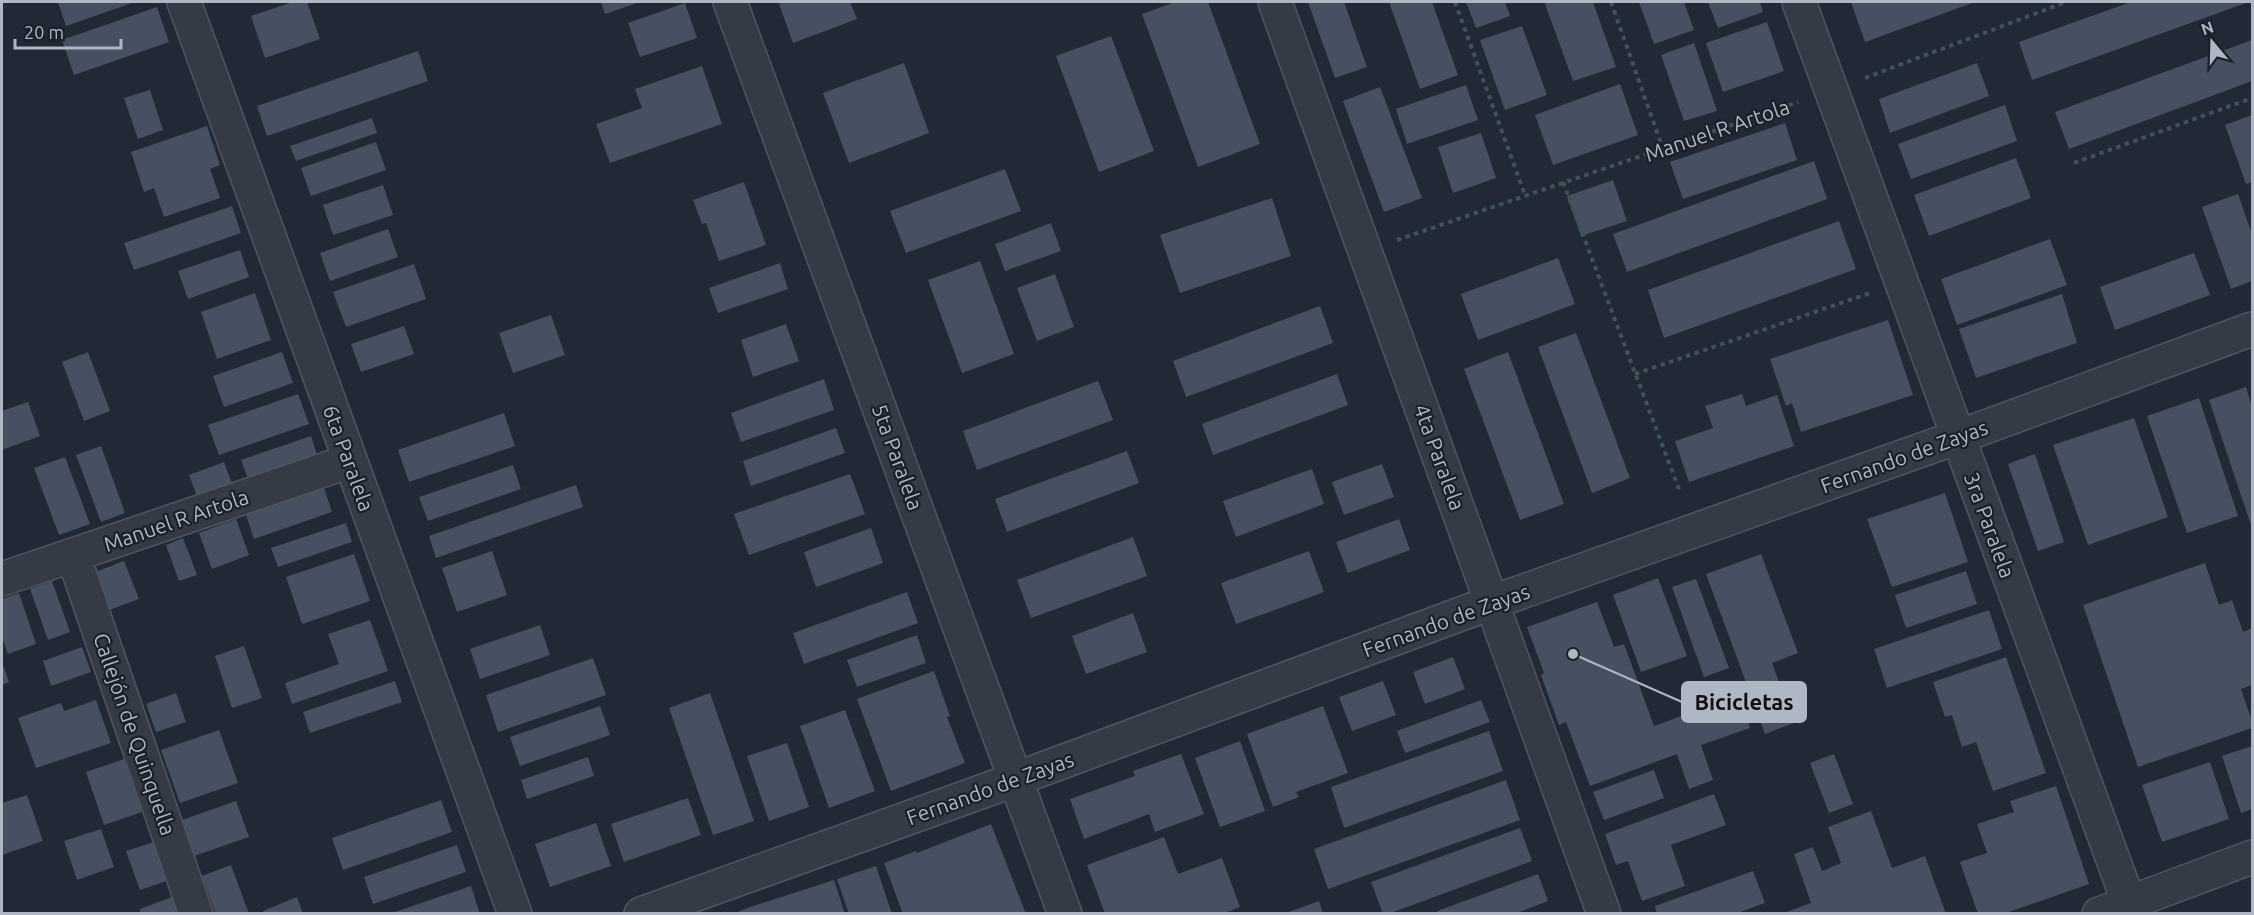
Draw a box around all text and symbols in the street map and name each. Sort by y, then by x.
scale bar [15,12,122,50]
north arrow [2182,12,2242,72]
text: N [2199,17,2216,38]
text: 20 m [24,22,64,42]
street label: Manuel R Artola [1642,94,1792,166]
street label: 5ta Paralela [868,401,928,513]
street label: 4ta Paralela [1410,401,1470,513]
street label: 6ta Paralela [319,402,379,514]
street label: Fernando de Zayas [1817,415,1991,497]
street label: 3ra Paralela [1960,469,2020,581]
street label: Manuel R Artola [101,484,251,556]
street label: Fernando de Zayas [1359,579,1533,661]
street label: Callejón de Quinquella [89,630,181,838]
callout: Bicicletas [1682,682,1806,722]
text: Bicicletas [1694,689,1794,714]
street label: Fernando de Zayas [903,747,1077,829]

